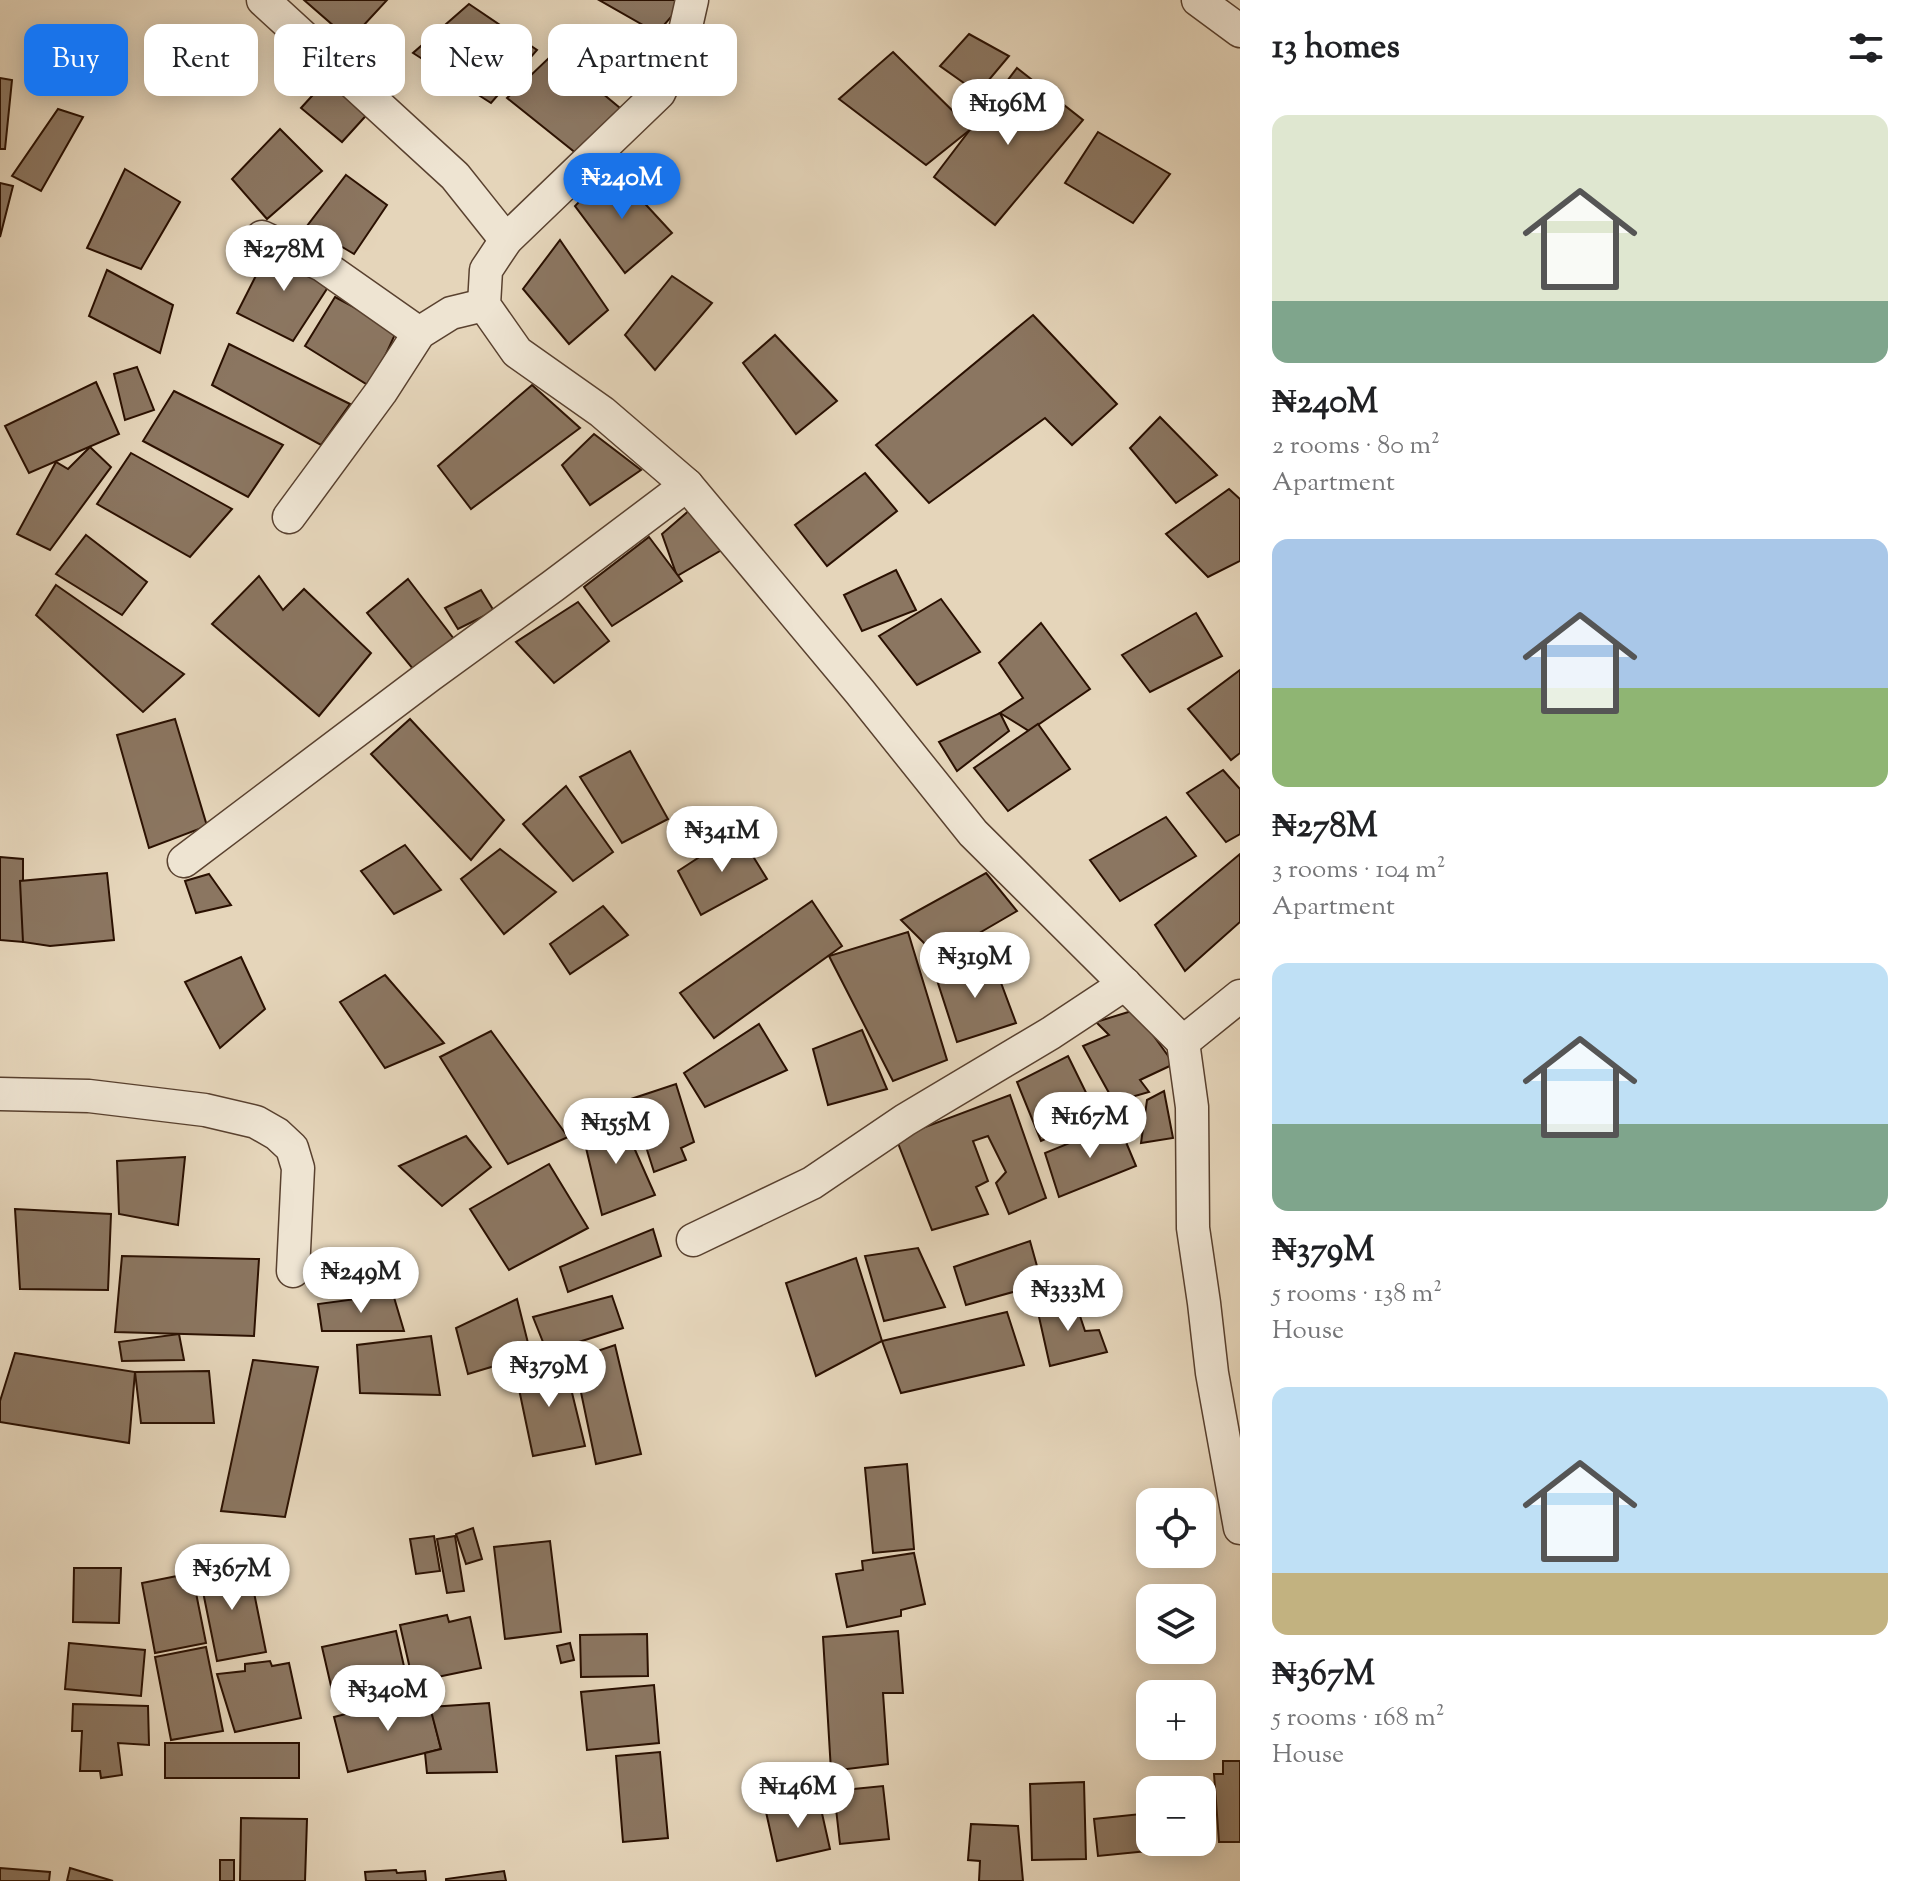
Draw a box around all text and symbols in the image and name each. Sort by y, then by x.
chip: Buy [24,24,128,96]
chip: Rent [144,24,258,96]
chip: Filters [274,24,405,96]
chip: New [421,24,532,96]
chip: Apartment [548,24,737,96]
text: 13 homes [1272,24,1400,73]
icon: filters [1844,26,1888,70]
pin: ₦196M [952,79,1064,147]
text: ₦196M [970,86,1046,123]
pin: ₦240M [566,153,678,221]
text: ₦240M [581,160,663,197]
icon: home [1508,167,1652,311]
pin: ₦278M [228,225,340,293]
text: ₦278M [244,232,324,269]
text: ₦240M [1272,379,1378,428]
text: 2 rooms · 80 m² [1272,428,1440,465]
text: Apartment [1272,465,1395,502]
icon: home [1508,591,1652,735]
text: ₦278M [1272,803,1377,852]
pin: ₦341M [666,806,778,874]
text: ₦341M [684,813,760,850]
text: 3 rooms · 104 m² [1272,852,1446,889]
text: Apartment [1272,889,1395,926]
pin: ₦319M [919,932,1031,1000]
text: ₦319M [938,939,1012,976]
icon: home [1508,1015,1652,1159]
pin: ₦167M [1034,1092,1146,1160]
pin: ₦155M [560,1098,672,1166]
text: ₦167M [1051,1099,1129,1136]
text: ₦155M [581,1105,651,1142]
text: ₦379M [1272,1227,1374,1276]
pin: ₦249M [305,1247,417,1315]
text: ₦249M [321,1254,401,1291]
pin: ₦333M [1012,1265,1124,1333]
text: ₦333M [1031,1272,1105,1309]
text: 5 rooms · 138 m² [1272,1276,1442,1313]
text: House [1272,1313,1344,1350]
pin: ₦379M [493,1341,605,1409]
text: ₦379M [510,1348,588,1385]
icon: home [1508,1439,1652,1583]
map controls [1136,1488,1216,1856]
button: locate [1136,1488,1216,1568]
pin: ₦367M [176,1544,288,1612]
text: ₦367M [193,1551,271,1588]
button: layers [1136,1584,1216,1664]
text: ₦367M [1272,1651,1375,1700]
pin: ₦340M [332,1665,444,1733]
text: ₦340M [348,1672,428,1709]
button: + [1136,1680,1216,1760]
text: 5 rooms · 168 m² [1272,1700,1445,1737]
text: House [1272,1737,1344,1774]
pin: ₦146M [742,1762,854,1830]
text: ₦146M [759,1769,837,1806]
button: − [1136,1776,1216,1856]

